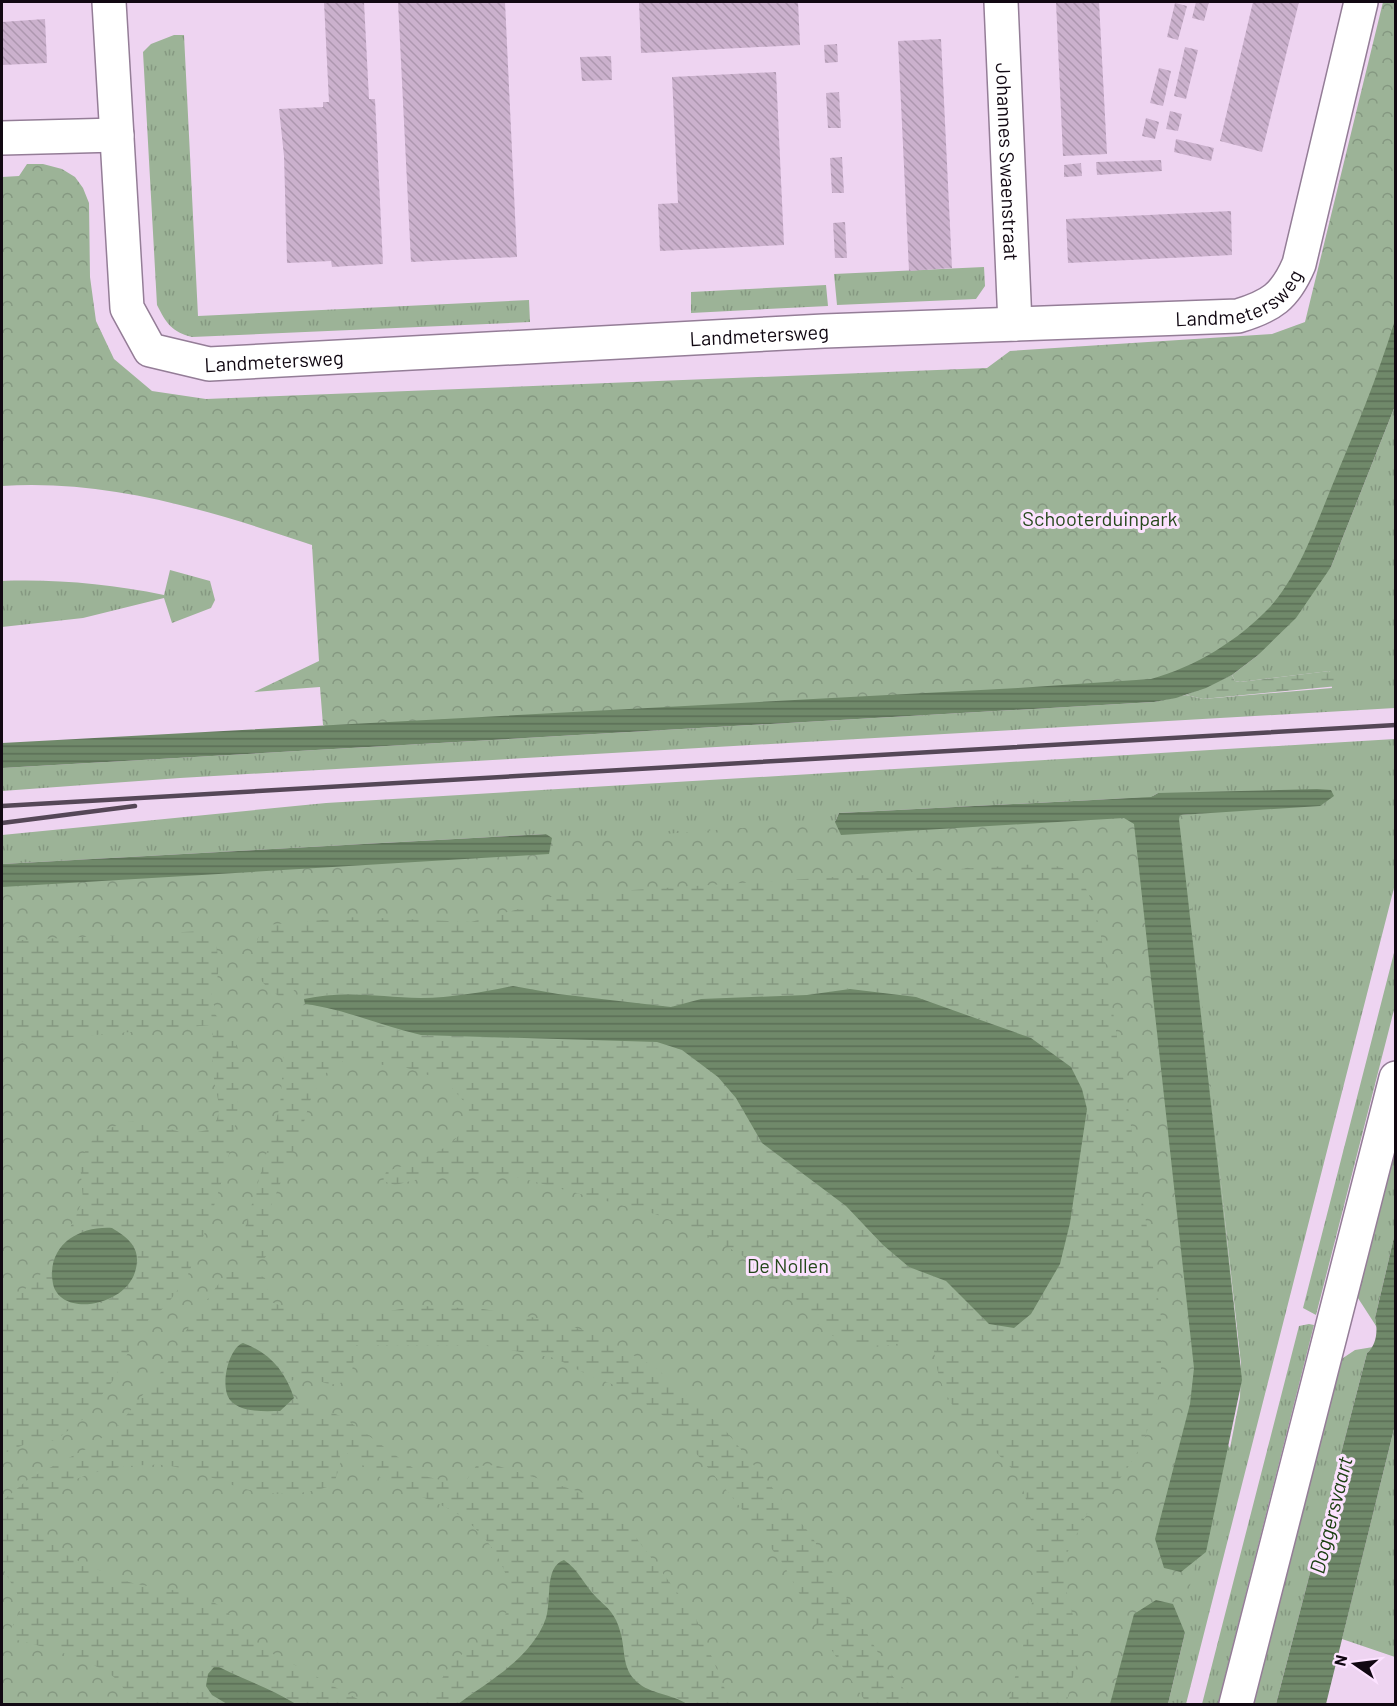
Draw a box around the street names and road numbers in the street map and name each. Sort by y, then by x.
street label: Johannes Swaenstraat [992,62,1024,261]
street label: Landmetersweg [1175,265,1307,330]
street label: Landmetersweg [689,319,829,350]
street label: Landmetersweg [204,345,344,376]

